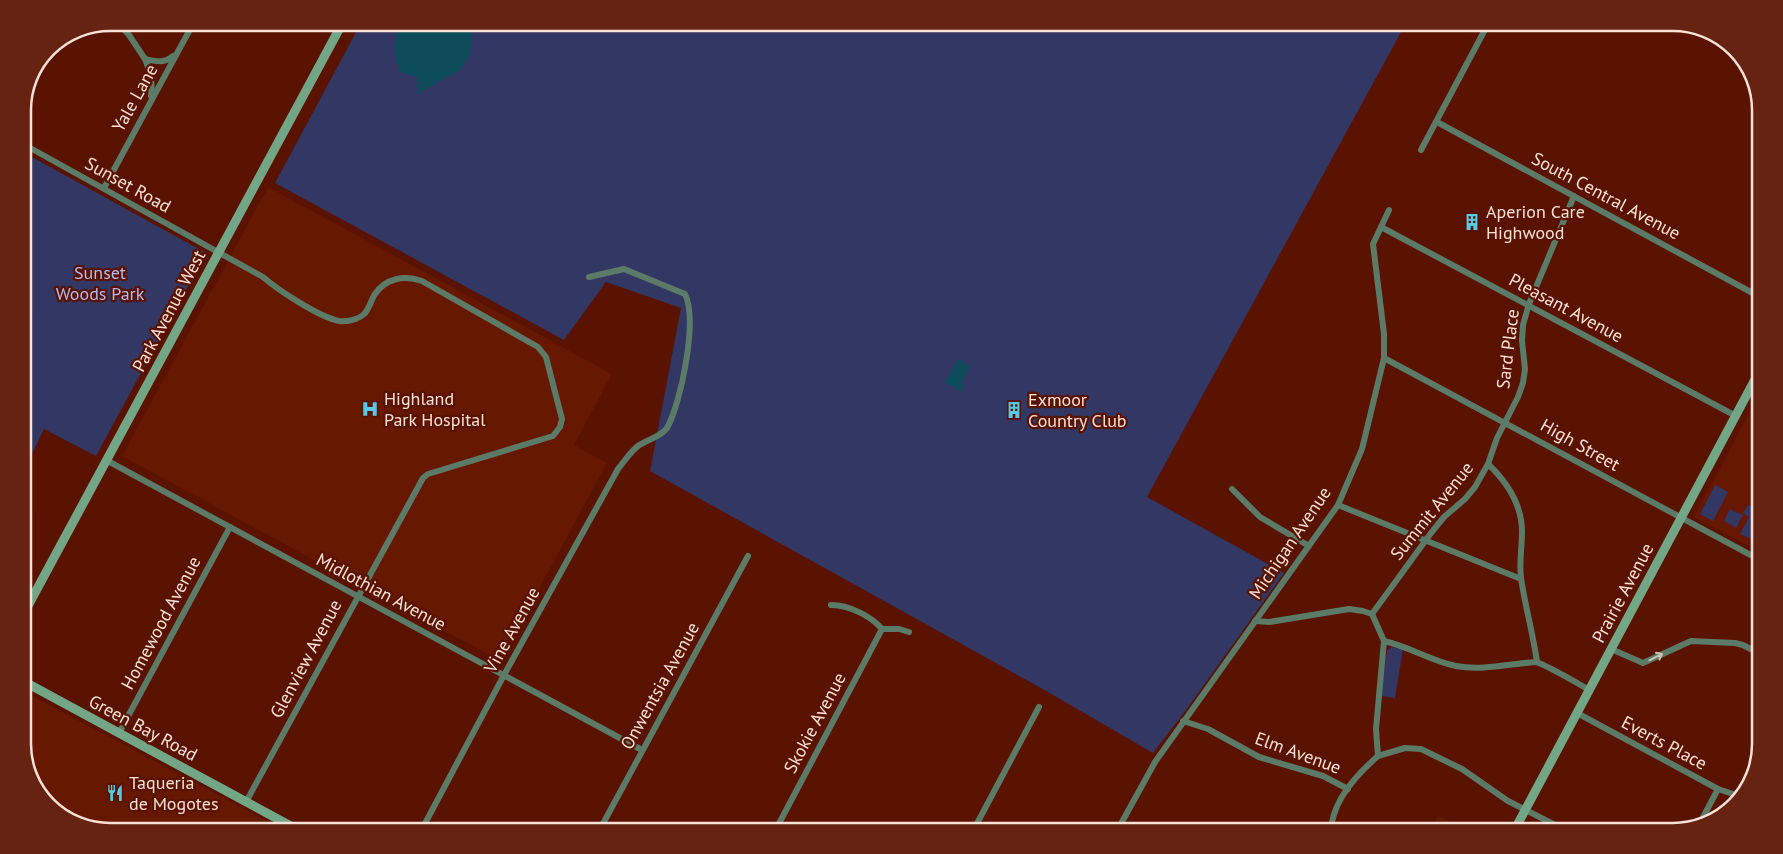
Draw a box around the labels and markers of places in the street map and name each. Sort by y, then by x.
place label: Aperion Care Highwood [1486,200,1585,244]
building icon: Aperion Care Highwood [1462,212,1482,232]
place label: Highland Park Hospital [384,387,486,431]
place label: Exmoor Country Club [1028,388,1127,432]
hospital icon: Highland Park Hospital [360,399,380,419]
building icon: Exmoor Country Club [1004,400,1024,420]
place label: Taqueria de Mogotes [129,771,218,815]
restaurant icon: Taqueria de Mogotes [105,783,125,803]

